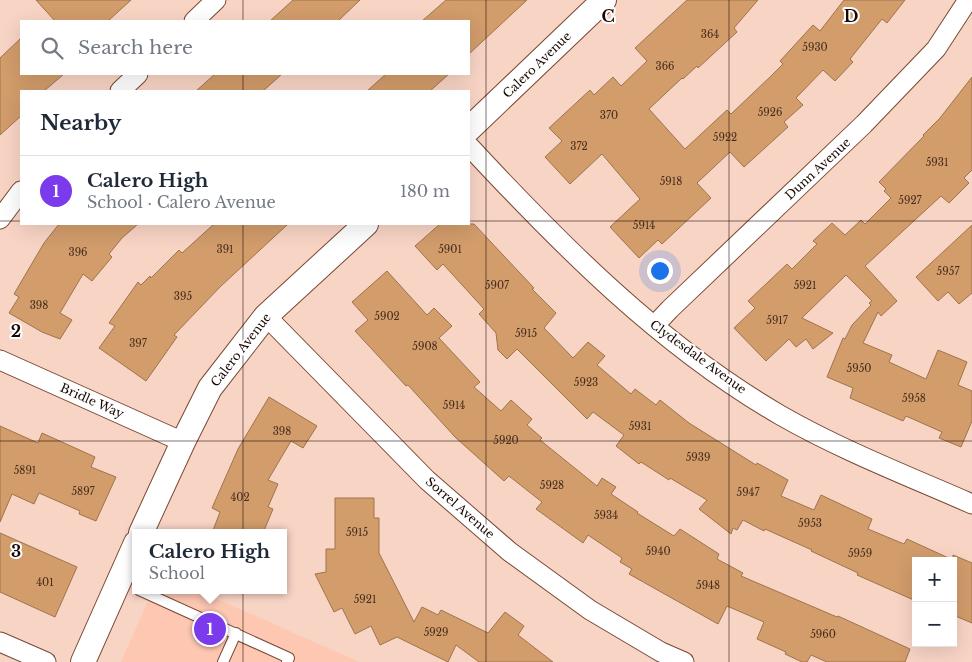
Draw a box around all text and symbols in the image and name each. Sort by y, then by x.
text: C [601,6,615,26]
text: D [844,6,858,26]
search box [20,20,470,75]
street label: Calero Avenue [499,28,574,101]
house number: 364 [701,28,719,41]
icon: search [38,34,66,62]
text: Search here [78,36,193,59]
house number: 5930 [802,41,828,54]
house number: 366 [655,60,675,73]
house number: 5926 [758,106,782,119]
house number: 370 [600,109,618,122]
text: Nearby [40,110,121,136]
house number: 5922 [713,131,737,144]
street label: Dunn Avenue [782,134,854,203]
house number: 372 [570,140,588,153]
house number: 5931 [926,156,948,169]
text: Calero High [87,169,208,192]
house number: 5918 [660,175,682,188]
text: 1 [53,181,59,201]
text: 180 m [400,181,450,201]
text: School · Calero Avenue [87,192,276,212]
house number: 5927 [898,194,923,207]
house number: 5914 [633,219,655,232]
house number: 391 [216,243,234,256]
house number: 5901 [438,243,462,256]
house number: 396 [68,246,88,259]
your location [647,258,673,284]
house number: 5957 [937,265,960,278]
house number: 5907 [485,279,510,292]
house number: 5921 [794,279,816,292]
house number: 395 [174,290,192,303]
house number: 398 [30,299,48,312]
street label: Calero Avenue [207,310,274,389]
house number: 5902 [374,310,400,323]
house number: 5917 [766,314,789,327]
street label: Clydesdale Avenue [647,317,750,397]
text: 2 [11,321,21,341]
house number: 5915 [515,327,537,340]
house number: 397 [129,337,148,350]
house number: 5908 [412,340,438,353]
house number: 5950 [847,362,871,375]
house number: 5923 [574,376,598,389]
street label: Bridle Way [58,380,127,421]
house number: 5958 [902,392,926,405]
house number: 5914 [443,399,465,412]
house number: 5931 [629,420,651,433]
house number: 398 [273,425,291,438]
house number: 5920 [493,434,519,447]
house number: 5939 [686,451,710,464]
house number: 5891 [14,464,36,477]
street label: Sorrel Avenue [423,474,498,542]
house number: 5928 [540,479,564,492]
house number: 5897 [71,485,96,498]
house number: 5947 [737,486,760,499]
house number: 402 [230,491,250,504]
house number: 5934 [594,509,618,522]
house number: 5953 [798,517,822,530]
house number: 5915 [346,526,368,539]
popup [132,529,287,594]
text: Calero High [149,540,270,563]
text: 3 [11,541,21,561]
house number: 5940 [645,545,671,558]
house number: 5959 [848,547,872,560]
map controls [912,557,957,647]
button: + [912,557,957,602]
text: School [149,563,205,583]
house number: 401 [36,576,54,589]
house number: 5948 [696,579,720,592]
house number: 5921 [354,593,376,606]
button: − [912,602,957,647]
pin: 1 [194,610,226,648]
house number: 5929 [424,626,448,639]
house number: 5960 [810,628,836,641]

